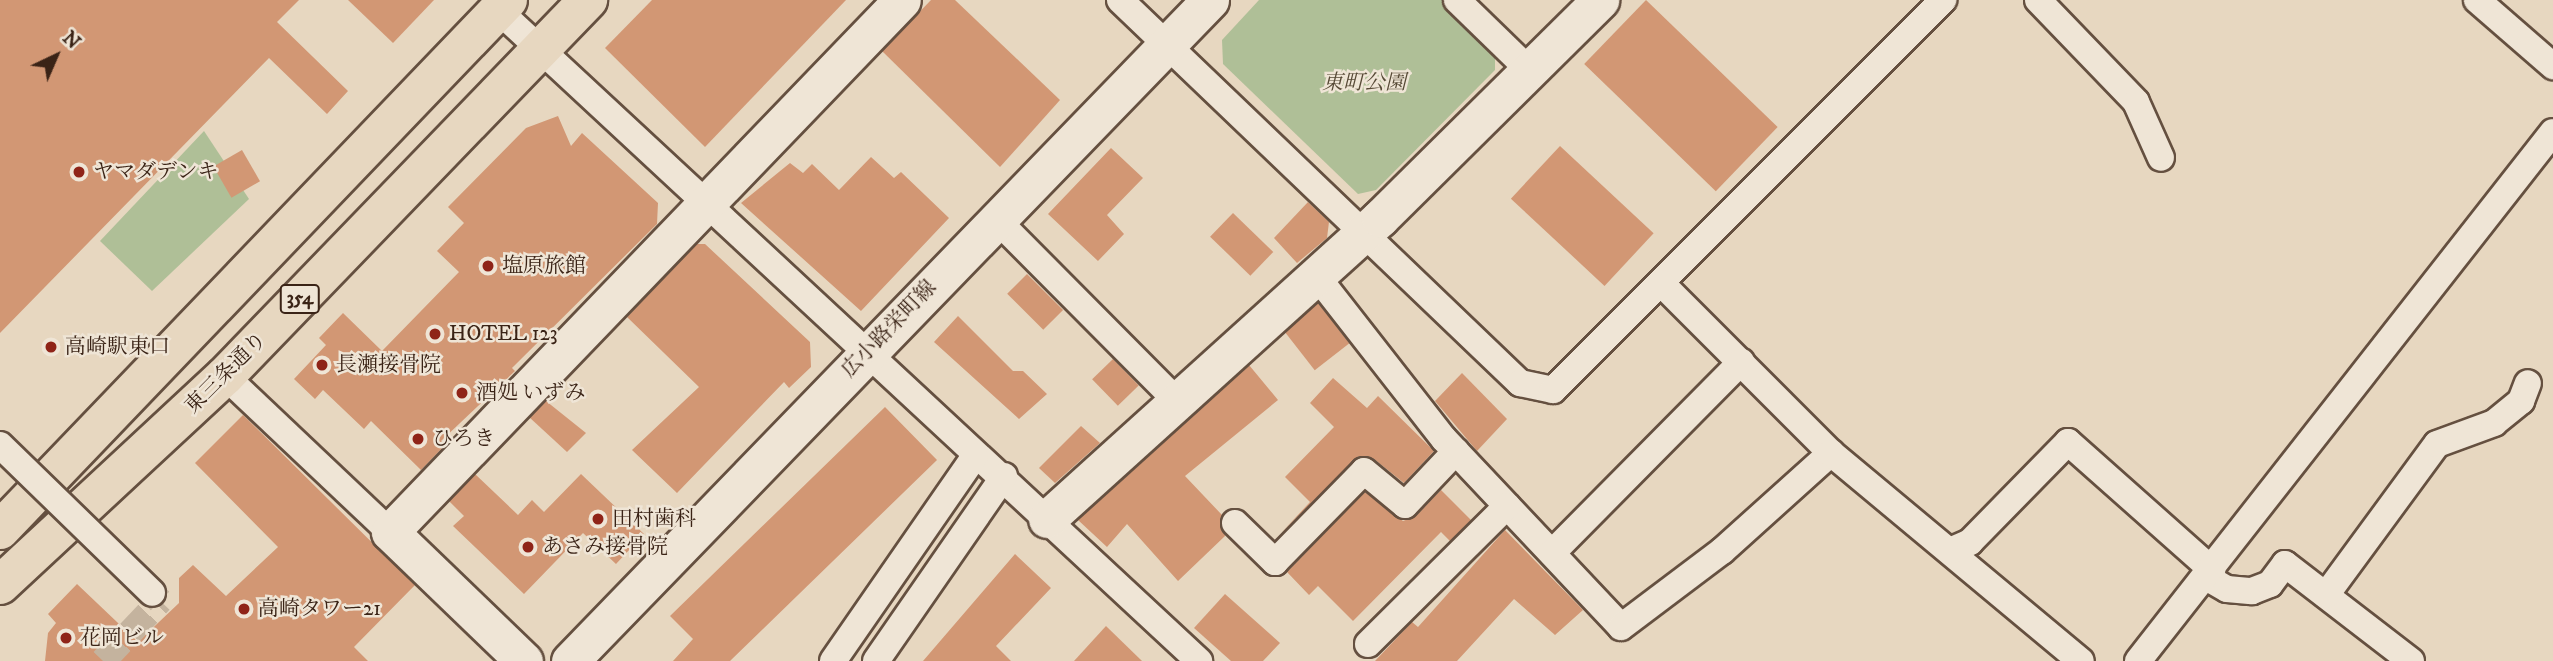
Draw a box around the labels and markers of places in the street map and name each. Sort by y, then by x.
place label: ヤマダデンキ [93,159,219,185]
marker: ヤマダデンキ [71,164,87,180]
place label: 塩原旅館 [502,253,586,279]
marker: 塩原旅館 [480,258,496,274]
place label: HOTEL 123 [449,321,558,347]
marker: HOTEL 123 [427,326,443,342]
place label: 高崎駅東口 [65,334,170,360]
marker: 高崎駅東口 [43,339,59,355]
place label: 長瀬接骨院 [336,352,441,378]
marker: 長瀬接骨院 [314,357,330,373]
place label: 酒処 いずみ [476,380,586,406]
marker: 酒処 いずみ [454,385,470,401]
place label: ひろき [432,426,495,452]
marker: ひろき [410,431,426,447]
place label: 田村歯科 [612,506,696,532]
marker: 田村歯科 [590,511,606,527]
place label: あさみ接骨院 [542,534,668,560]
marker: あさみ接骨院 [520,539,536,555]
place label: 高崎タワー21 [258,596,381,622]
marker: 高崎タワー21 [236,601,252,617]
place label: 花岡ビル [80,625,164,651]
marker: 花岡ビル [58,630,74,646]

